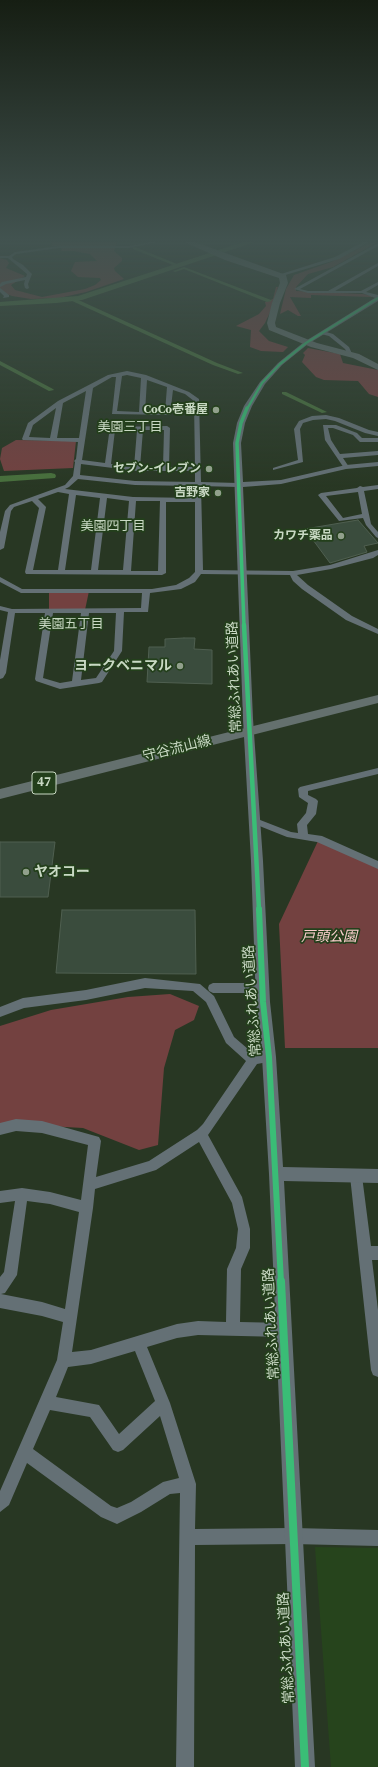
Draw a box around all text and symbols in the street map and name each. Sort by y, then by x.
place label: CoCo壱番屋 [144,403,208,417]
marker: CoCo壱番屋 [211,405,221,415]
district label: 美園三丁目 [98,420,162,436]
place label: セブン-イレブン [113,462,201,476]
marker: セブン-イレブン [204,464,214,474]
place label: 吉野家 [174,486,210,500]
marker: 吉野家 [213,488,223,498]
district label: 美園四丁目 [81,519,145,535]
place label: カワチ薬品 [273,529,333,543]
marker: カワチ薬品 [336,531,346,541]
district label: 美園五丁目 [39,617,103,633]
street label: 常総ふれあい道路 [225,621,245,733]
place label: ヨークベニマル [74,658,172,674]
marker: ヨークベニマル [175,661,185,671]
street label: 守谷流山線 [141,732,213,766]
road number: 47 [32,772,56,794]
place label: ヤオコー [34,864,90,880]
marker: ヤオコー [21,867,31,877]
park label: 戸頭公園 [301,929,357,945]
street label: 常総ふれあい道路 [241,945,265,1057]
street label: 常総ふれあい道路 [261,1268,283,1380]
street label: 常総ふれあい道路 [276,1592,298,1704]

